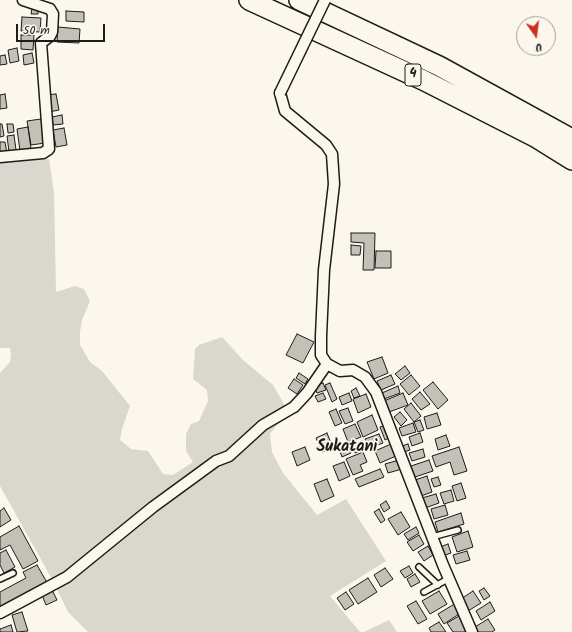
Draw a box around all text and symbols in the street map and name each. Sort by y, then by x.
scale bar [18,16,107,42]
north arrow [516,16,556,56]
text: 50 m [23,21,50,40]
text: U [533,37,544,56]
road number: 4 [405,64,421,86]
district label: Sukatani [316,438,378,458]

